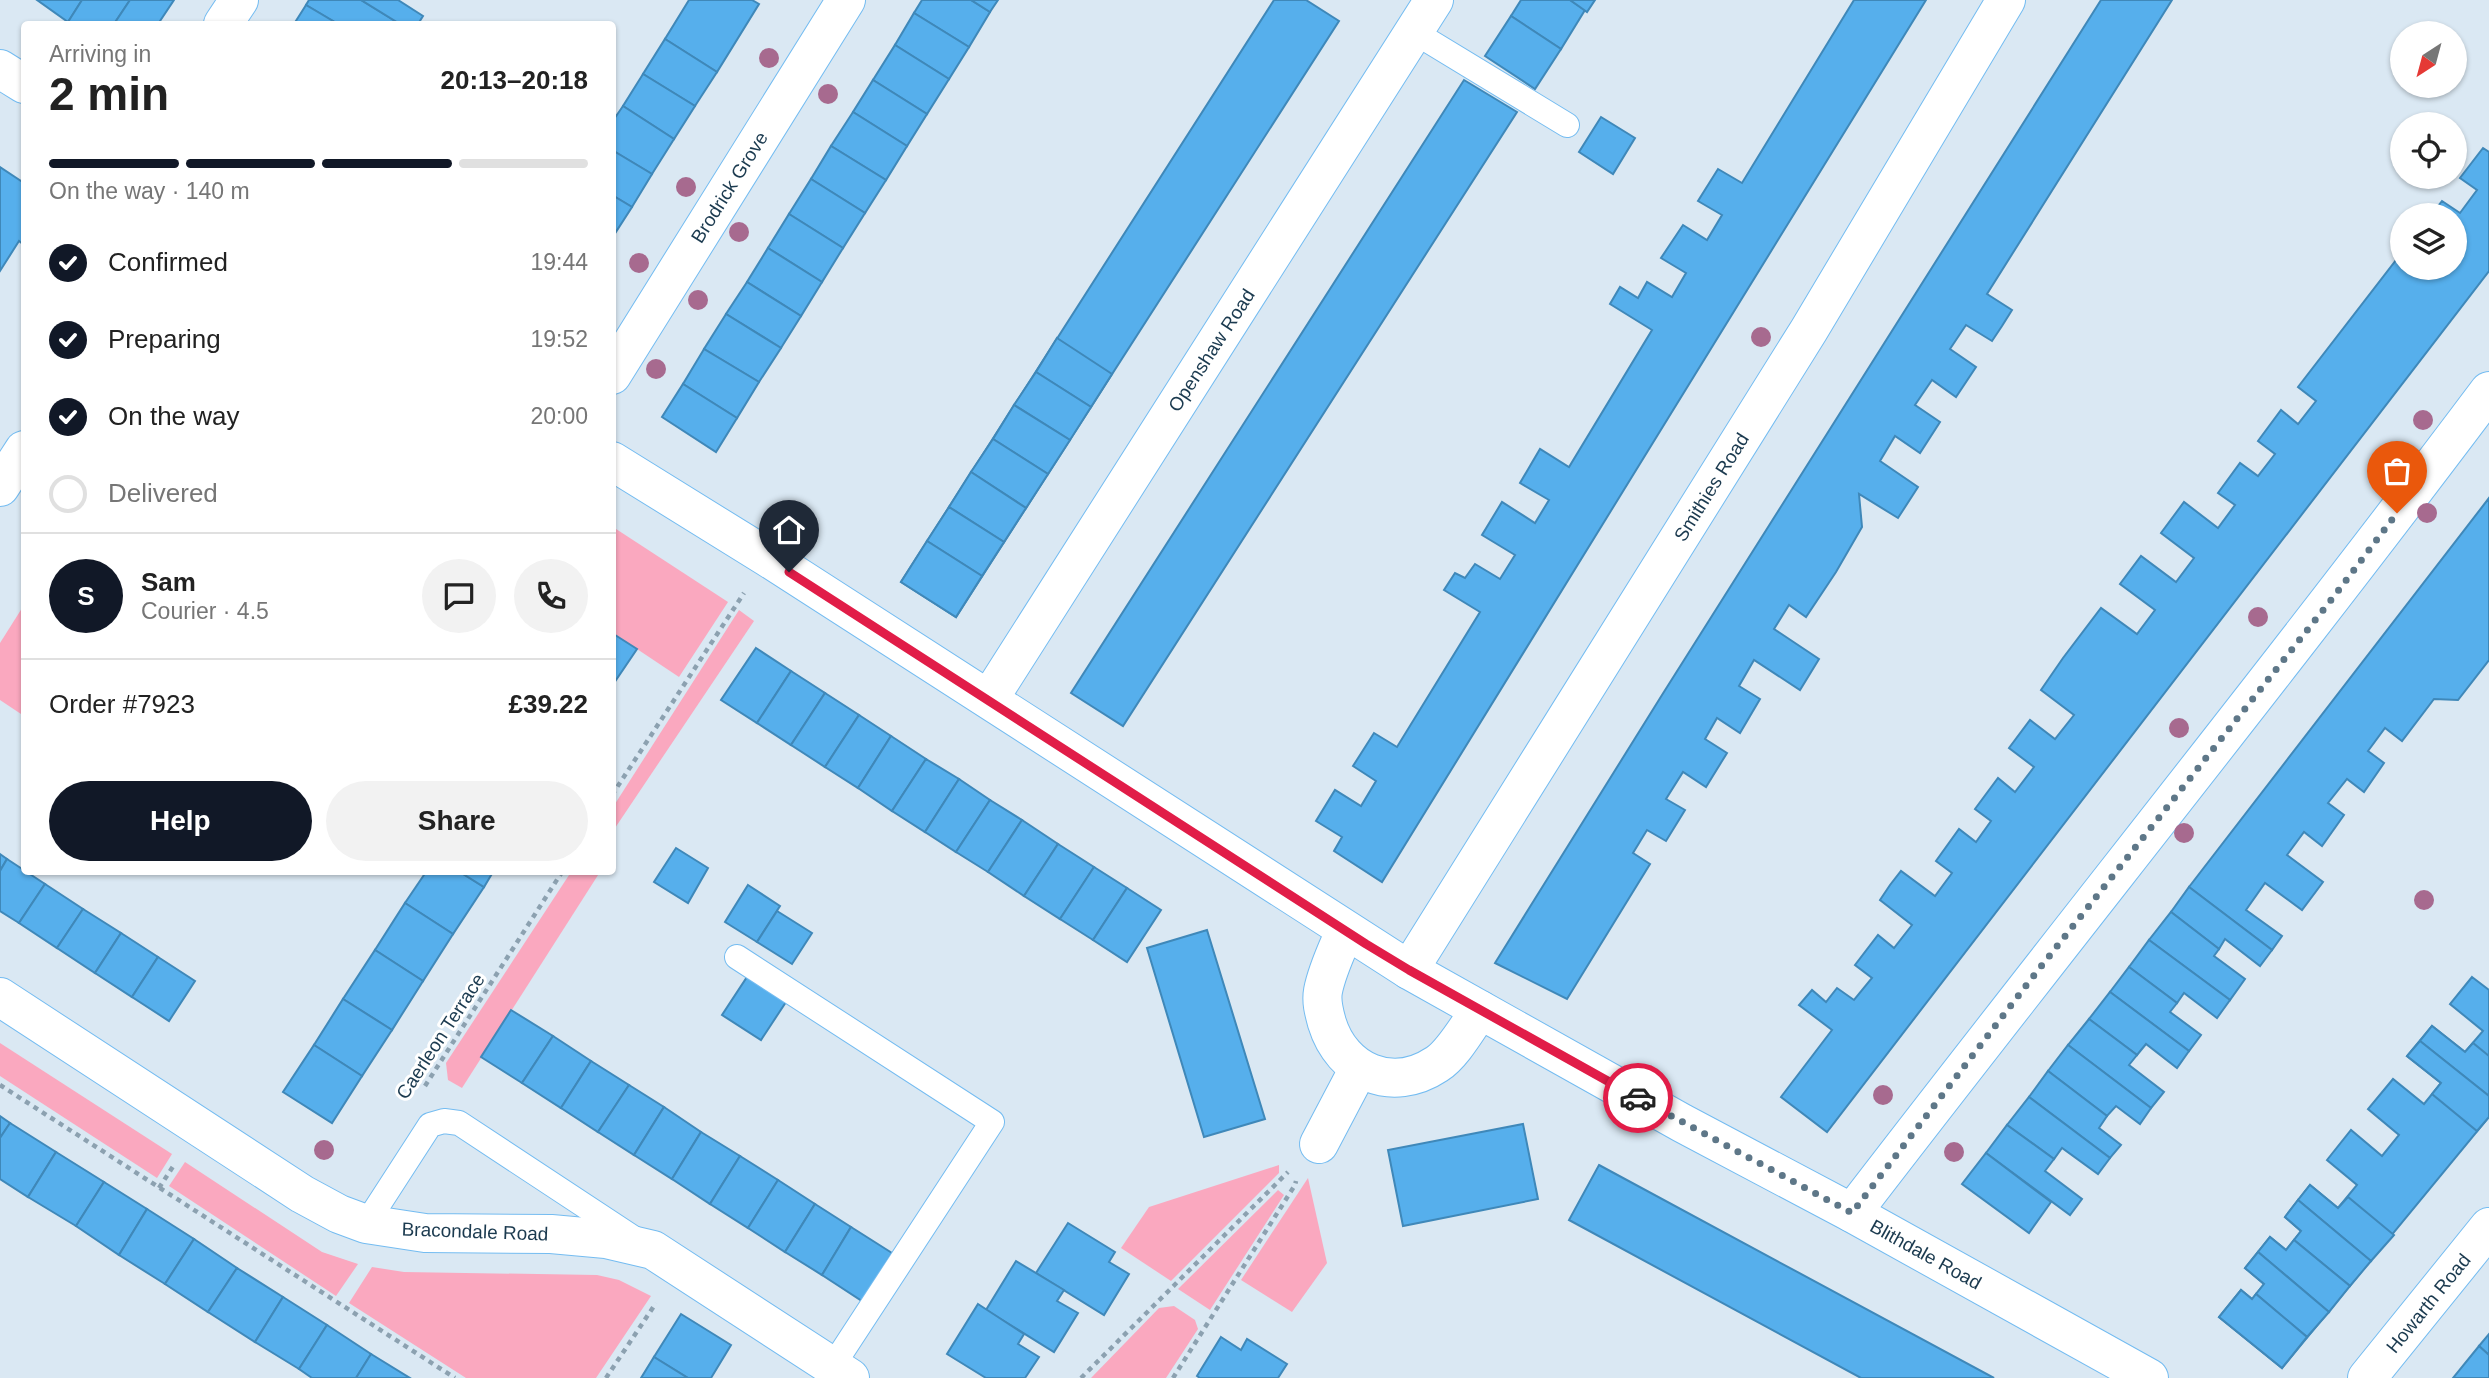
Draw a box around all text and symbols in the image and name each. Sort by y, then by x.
north arrow [2390,21,2468,98]
map controls [2390,21,2467,280]
text: Arriving in [49,41,151,67]
text: 20:13–20:18 [441,65,588,95]
text: 2 min [49,68,169,120]
button: locate [2390,112,2467,189]
street label: Brodrick Grove [687,128,772,247]
text: On the way · 140 m [49,178,250,204]
button: layers [2390,203,2467,280]
icon: check [49,244,87,282]
text: Confirmed [108,247,228,277]
text: 19:44 [530,249,588,275]
street label: Openshaw Road [1164,285,1259,415]
icon: check [49,321,87,359]
text: Preparing [108,324,221,354]
text: 19:52 [530,326,588,352]
icon: check [49,398,87,436]
text: On the way [108,401,240,431]
text: 20:00 [530,403,588,429]
street label: Smithies Road [1670,429,1753,545]
pin [2367,441,2427,513]
icon: bag [2378,452,2416,490]
text: Delivered [108,478,218,508]
pin [759,500,819,572]
icon: home [770,511,808,549]
button: chat [422,559,496,633]
button: phone [514,559,588,633]
text: Sam [141,567,196,597]
text: S [77,581,95,611]
text: Courier · 4.5 [141,598,269,624]
text: Order #7923 [49,689,195,719]
text: £39.22 [508,689,588,719]
button: Help [49,781,312,861]
button: Share [326,781,588,861]
street label: Caerleon Terrace [392,970,489,1103]
courier [1603,1063,1673,1133]
icon: car [1619,1079,1657,1117]
street label: Blithdale Road [1867,1215,1985,1294]
street label: Bracondale Road [401,1218,549,1245]
street label: Howarth Road [2382,1250,2475,1357]

